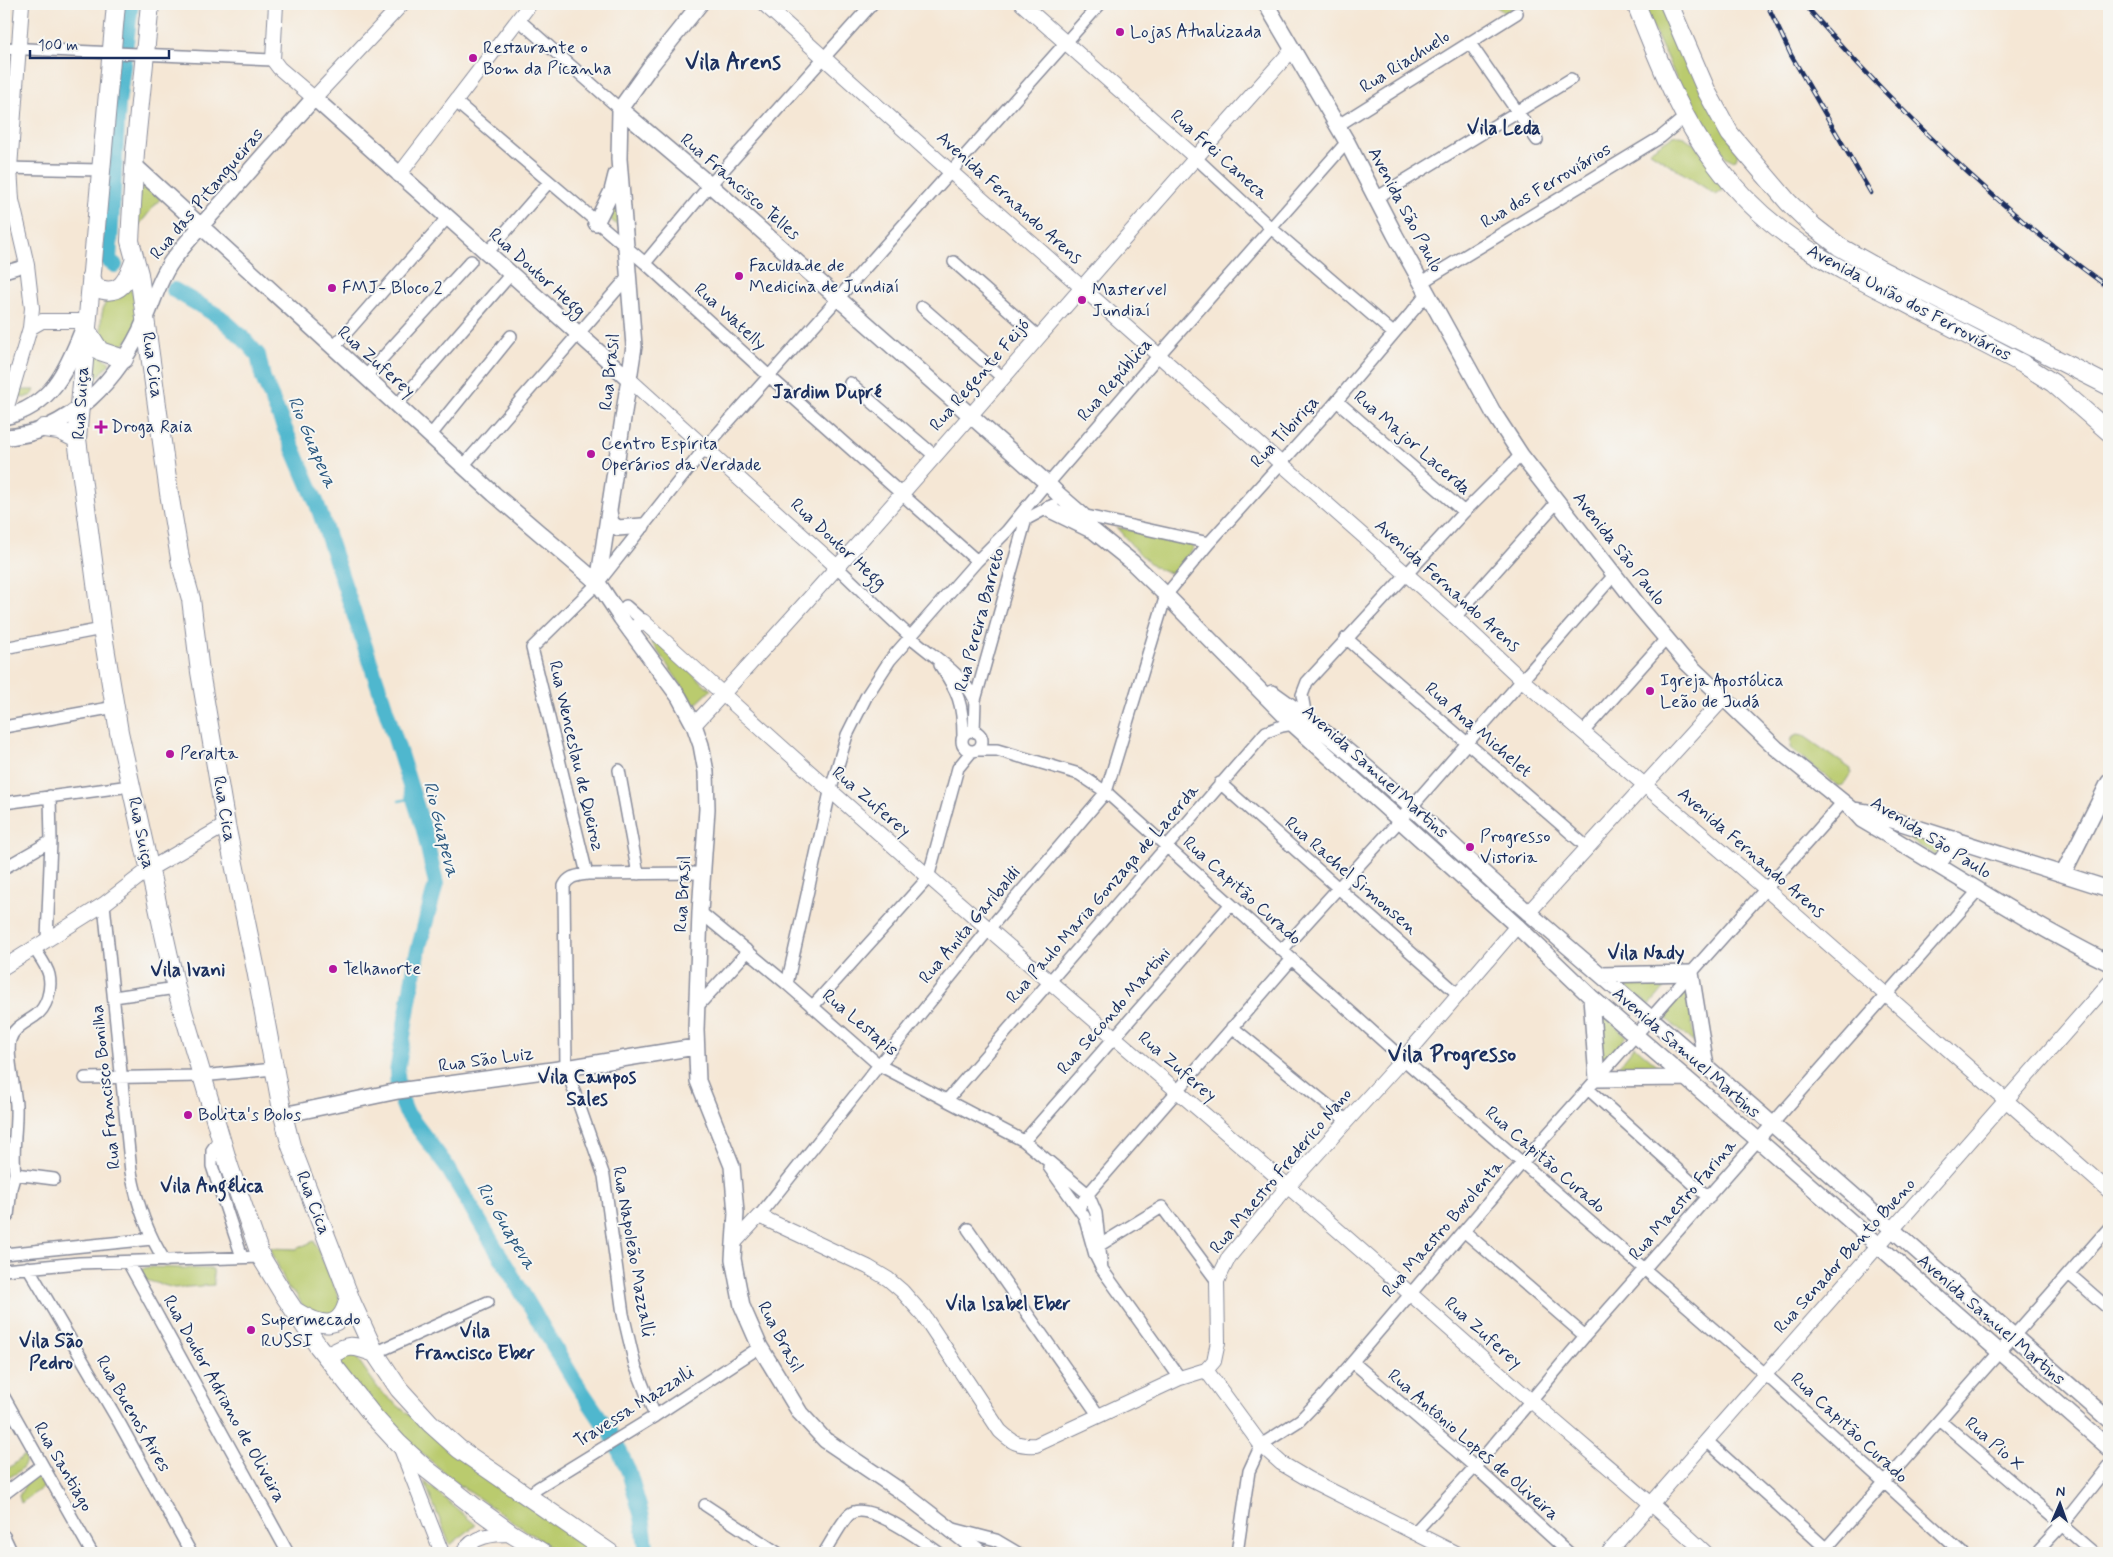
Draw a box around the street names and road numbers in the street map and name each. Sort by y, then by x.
street label: Rua Riachuelo [1355,25,1455,99]
street label: Rua Frei Caneca [1165,104,1273,206]
street label: Rua das Pitangueiras [145,123,270,266]
street label: Avenida Fernando Arens [931,126,1087,270]
street label: Rua Francisco Telles [675,128,805,246]
street label: Rua dos Ferroviários [1476,137,1616,235]
street label: Avenida São Paulo [1362,143,1448,277]
street label: Rua Doutor Hegg [482,223,591,325]
street label: Avenida União dos Ferroviários [1803,239,2015,367]
street label: Rua Watelly [688,278,772,356]
street label: Rua Regente Feijó [924,314,1037,438]
street label: Rua Zuferey [332,321,420,403]
street label: Rua Cica [135,330,169,400]
street label: Rua Brasil [594,332,626,412]
street label: Rua República [1072,333,1158,427]
street label: Rua Suiça [67,366,95,440]
street label: Rua Major Lacerda [1348,385,1476,501]
street label: Rua Tibiriça [1245,391,1325,473]
street label: Avenida São Paulo [1567,487,1671,611]
street label: Rua Doutor Hegg [783,493,891,596]
street label: Avenida Fernando Arens [1369,514,1525,658]
street label: Rua Pereira Barreto [949,545,1011,695]
street label: Rua Wenceslau de Queiroz [542,658,610,854]
street label: Rua Ana Michelet [1419,677,1537,783]
street label: Avenida Samuel Martins [1297,700,1453,844]
street label: Rua Zuferey [826,761,916,843]
street label: Rua Cica [206,774,242,844]
street label: Rua Paulo Maria Gonzaga de Lacerda [1001,779,1205,1009]
street label: Avenida Fernando Arens [1672,782,1830,924]
street label: Avenida São Paulo [1866,791,1996,885]
street label: Rua Suiça [122,795,160,871]
street label: Rua Rachel Simonsen [1279,811,1423,941]
street label: Rua Capitão Curado [1177,831,1307,951]
street label: Rua Brasil [669,855,697,933]
street label: Rua Anita Garibaldi [914,861,1026,989]
street label: Rua Secondo Martini [1052,942,1176,1080]
street label: Avenida Samuel Martins [1607,982,1765,1124]
street label: Rua Lestapis [817,984,903,1062]
street label: Rua Francisco Bonilha [85,1003,127,1171]
street label: Rua Zuferey [1132,1026,1222,1108]
street label: Rua São Luiz [437,1041,535,1079]
street label: Rua Maestro Frederico Nano [1205,1083,1358,1259]
street label: Rua Capitão Curado [1480,1101,1610,1219]
street label: Rua Maestro Farina [1624,1134,1743,1266]
street label: Rua Maestro Bovolenta [1377,1155,1509,1303]
street label: Rua Napoleão Mazzalli [606,1165,660,1339]
street label: Rua Cica [290,1168,336,1238]
street label: Rua Senador Bento Bueno [1769,1173,1921,1339]
street label: Avenida Samuel Martins [1912,1249,2070,1391]
street label: Rua Doutor Adriano de Oliveira [157,1291,291,1507]
street label: Rua Zuferey [1439,1292,1527,1374]
street label: Rua Brasil [751,1297,809,1377]
street label: Rua Buenos Aires [90,1351,176,1477]
street label: Travessa Mazzalli [569,1360,699,1454]
street label: Rua Antônio Lopes de Oliveira [1382,1364,1564,1526]
street label: Rua Capitão Curado [1785,1367,1913,1489]
street label: Rua Pio X [1959,1412,2029,1476]
street label: Rua Santiago [28,1418,98,1516]

